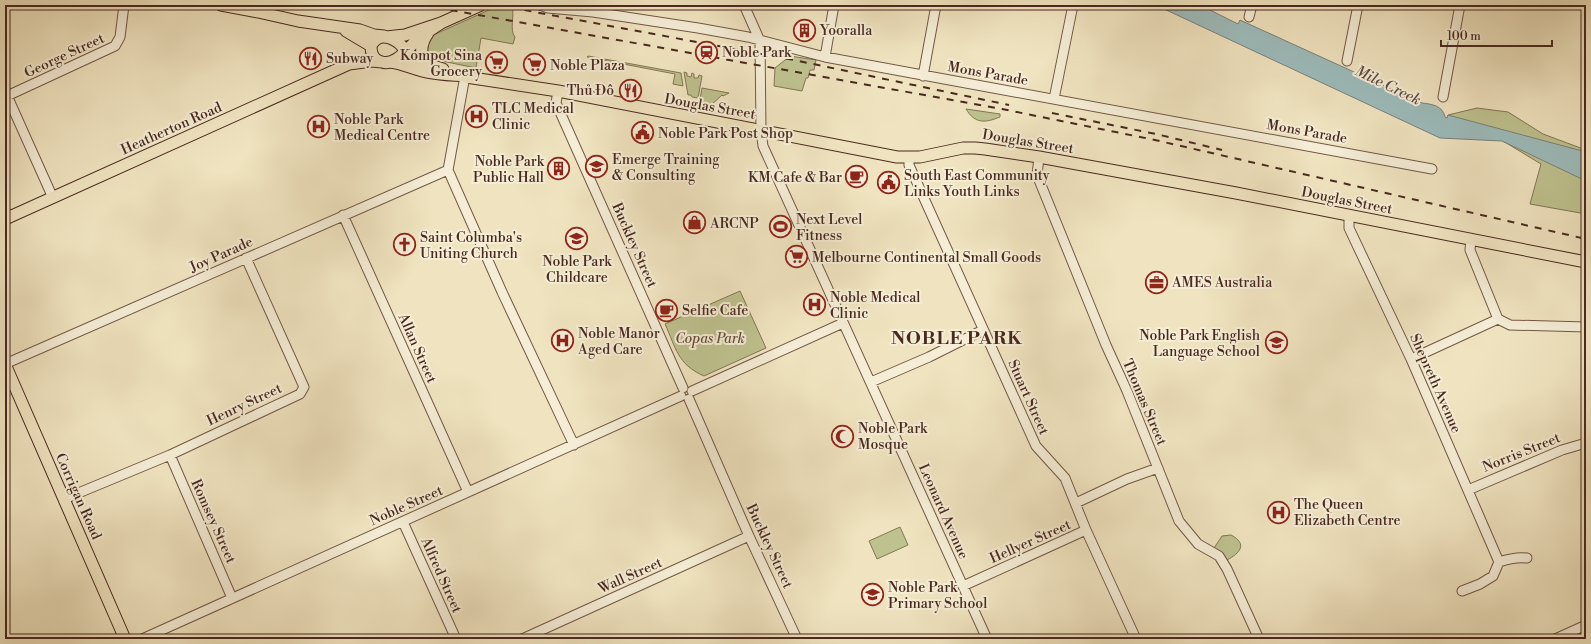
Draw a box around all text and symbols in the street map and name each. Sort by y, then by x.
building icon: Yooralla [791,17,817,43]
place label: Yooralla [819,22,873,40]
scale bar [1441,22,1552,48]
text: 100 m [1447,29,1481,44]
street label: George Street [22,30,107,82]
station icon: Noble Park [694,39,720,65]
place label: Noble Park [722,44,792,62]
restaurant icon: Subway [298,45,324,71]
place label: Kompot Sina Grocery [400,47,483,81]
place label: Subway [326,50,374,68]
supermarket icon: Kompot Sina Grocery [484,50,510,76]
supermarket icon: Noble Plaza [522,52,548,78]
place label: Noble Plaza [550,57,626,75]
street label: Mons Parade [946,58,1030,90]
water label: Mile Creek [1352,61,1424,110]
restaurant icon: Thủ Đô [617,77,643,103]
place label: Thủ Đô [566,82,614,100]
street label: Douglas Street [663,90,757,124]
street label: Heatherton Road [118,99,225,159]
place label: TLC Medical Clinic [492,100,574,134]
hospital icon: TLC Medical Clinic [464,103,490,129]
place label: Noble Park Medical Centre [334,111,430,145]
hospital icon: Noble Park Medical Centre [306,114,332,140]
street label: Mons Parade [1265,116,1349,148]
public building icon: Noble Park Post Shop [629,120,655,146]
place label: Noble Park Post Shop [658,125,793,143]
street label: Douglas Street [981,126,1075,158]
place label: Emerge Training & Consulting [612,151,720,185]
place label: Noble Park Public Hall [473,153,545,187]
school or university icon: Emerge Training & Consulting [584,154,610,180]
building icon: Noble Park Public Hall [546,156,572,182]
cafe icon: KM Cafe & Bar [844,164,870,190]
place label: South East Community Links Youth Links [904,167,1050,201]
place label: KM Cafe & Bar [748,169,842,187]
public building icon: South East Community Links Youth Links [876,170,902,196]
street label: Douglas Street [1300,183,1394,219]
street label: Buckley Street [607,199,661,291]
shop icon: ARCNP [682,210,708,236]
place label: Next Level Fitness [796,211,862,245]
sports icon: Next Level Fitness [768,214,794,240]
place label: ARCNP [709,215,759,233]
school or university icon: Noble Park Childcare [564,226,590,252]
place label: Saint Columba's Uniting Church [420,229,522,263]
church icon: Saint Columba's Uniting Church [391,232,417,258]
street label: Joy Parade [186,233,256,277]
supermarket icon: Melbourne Continental Small Goods [783,244,809,270]
place label: Melbourne Continental Small Goods [812,249,1041,267]
place label: Noble Park Childcare [542,253,612,287]
office icon: AMES Australia [1143,269,1169,295]
place label: AMES Australia [1171,274,1273,292]
place label: Noble Medical Clinic [830,289,921,323]
hospital icon: Noble Medical Clinic [802,292,828,318]
cafe icon: Selfie Cafe [653,297,679,323]
place label: Selfie Cafe [682,302,748,320]
street label: Allan Street [393,310,440,386]
place label: Noble Manor Aged Care [577,325,660,359]
district label: NOBLE PARK [891,327,1023,350]
place label: Noble Park English Language School [1139,327,1261,361]
hospital icon: Noble Manor Aged Care [550,328,576,354]
park label: Copas Park [675,330,745,348]
school or university icon: Noble Park English Language School [1263,330,1289,356]
street label: Shepreth Avenue [1405,331,1465,436]
street label: Thomas Street [1118,356,1170,448]
street label: Stuart Street [1004,357,1053,438]
street label: Henry Street [204,380,285,430]
place label: Noble Park Mosque [858,420,928,454]
mosque icon: Noble Park Mosque [830,423,856,449]
street label: Norris Street [1480,429,1563,477]
street label: Corrigan Road [51,450,105,542]
street label: Leonard Avenue [914,461,972,562]
street label: Romsey Street [186,476,240,566]
street label: Noble Street [367,482,446,530]
place label: The Queen Elizabeth Centre [1294,496,1401,530]
hospital icon: The Queen Elizabeth Centre [1265,499,1291,525]
street label: Buckley Street [741,500,797,592]
street label: Hellyer Street [987,516,1074,568]
street label: Alfred Street [416,534,466,616]
street label: Wall Street [595,554,665,598]
place label: Noble Park Primary School [888,579,987,613]
school or university icon: Noble Park Primary School [860,582,886,608]

